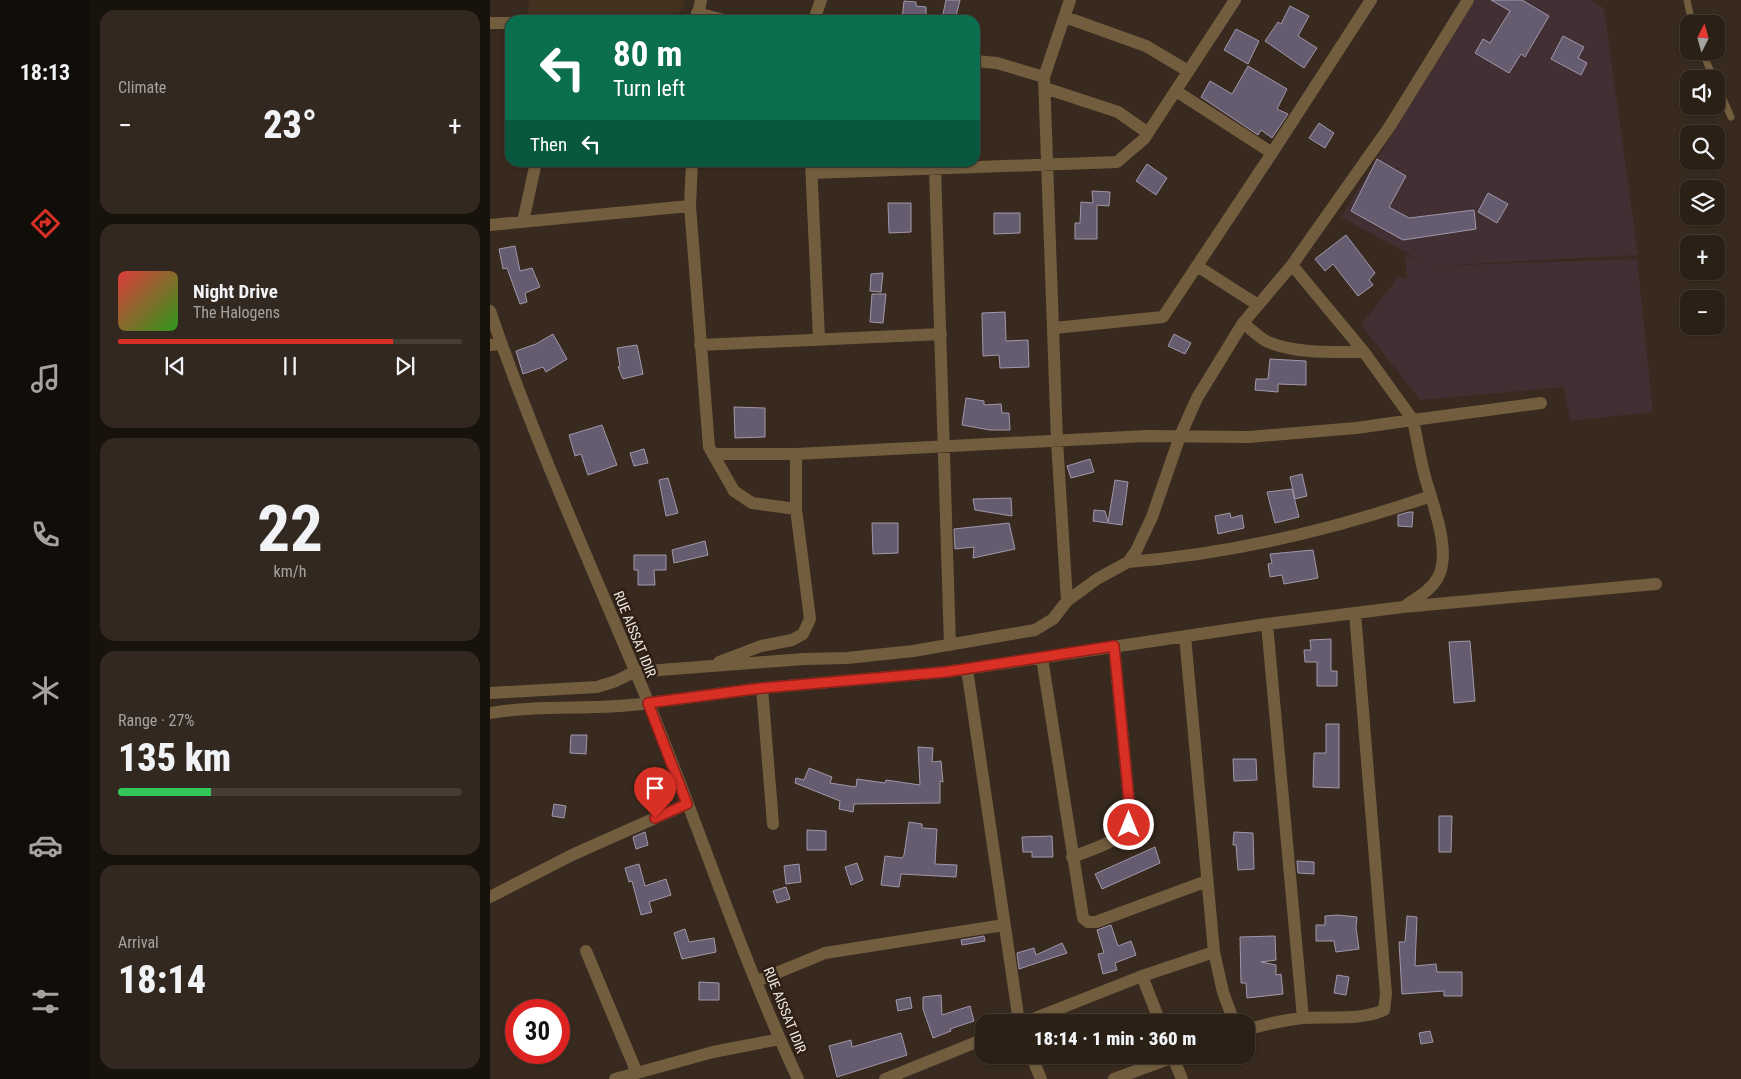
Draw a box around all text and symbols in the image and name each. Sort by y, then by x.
north arrow [1680,15,1725,60]
map controls [1680,15,1725,335]
text: 80 m [613,34,682,75]
icon: left [530,35,595,100]
text: 18:13 [20,60,70,85]
button: sound [1680,70,1725,115]
text: Turn left [613,76,685,101]
text: Climate [118,78,166,97]
text: 23° [263,103,317,147]
text: − [118,109,132,142]
text: + [448,109,462,142]
button: search [1680,125,1725,170]
icon: left [577,130,605,158]
text: Then [530,133,567,156]
button: layers [1680,180,1725,225]
icon: directions [28,206,63,241]
button: + [1680,235,1725,280]
text: Night Drive [193,280,278,303]
button: − [1680,290,1725,335]
text: The Halogens [193,303,280,322]
icon: previous [161,352,189,380]
icon: pause [276,352,304,380]
icon: next [391,352,419,380]
icon: music [28,361,63,396]
text: 22 [257,491,323,567]
icon: phone [28,517,63,552]
text: km/h [274,562,306,581]
street label: RUE AISSAT IDIR [610,589,660,680]
icon: climate [28,673,63,708]
text: Range · 27% [118,711,194,730]
text: 135 km [118,736,231,780]
pin [634,767,676,818]
icon: arrive [641,774,669,802]
position arrow [1102,798,1154,850]
icon: car [28,828,63,863]
text: Arrival [118,933,159,952]
text: 18:14 [118,958,206,1002]
street label: RUE AISSAT IDIR [760,965,810,1056]
icon: filters [28,984,63,1019]
speed limit sign: 30 [505,999,570,1064]
text: 18:14 · 1 min · 360 m [1034,1027,1196,1050]

